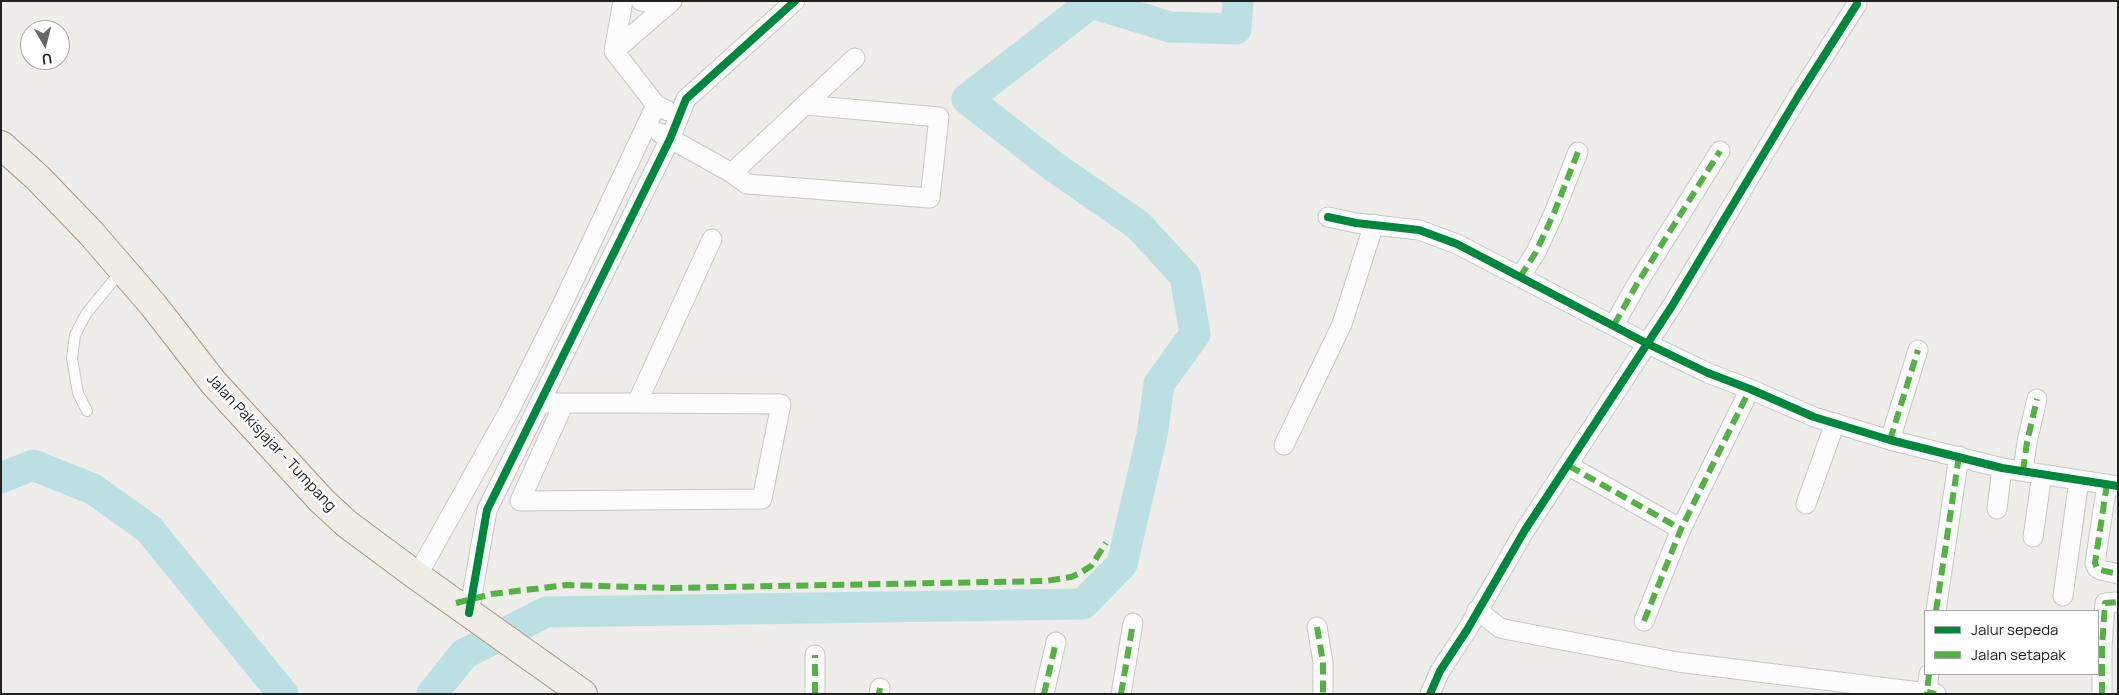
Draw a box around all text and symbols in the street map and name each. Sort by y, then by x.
north arrow [20,20,70,70]
text: U [41,49,53,69]
street label: Jalan Pakisjajar - Tumpang [202,370,340,516]
legend [1924,610,2099,675]
text: Jalur sepeda [1971,619,2058,640]
text: Jalan setapak [1971,644,2066,665]

